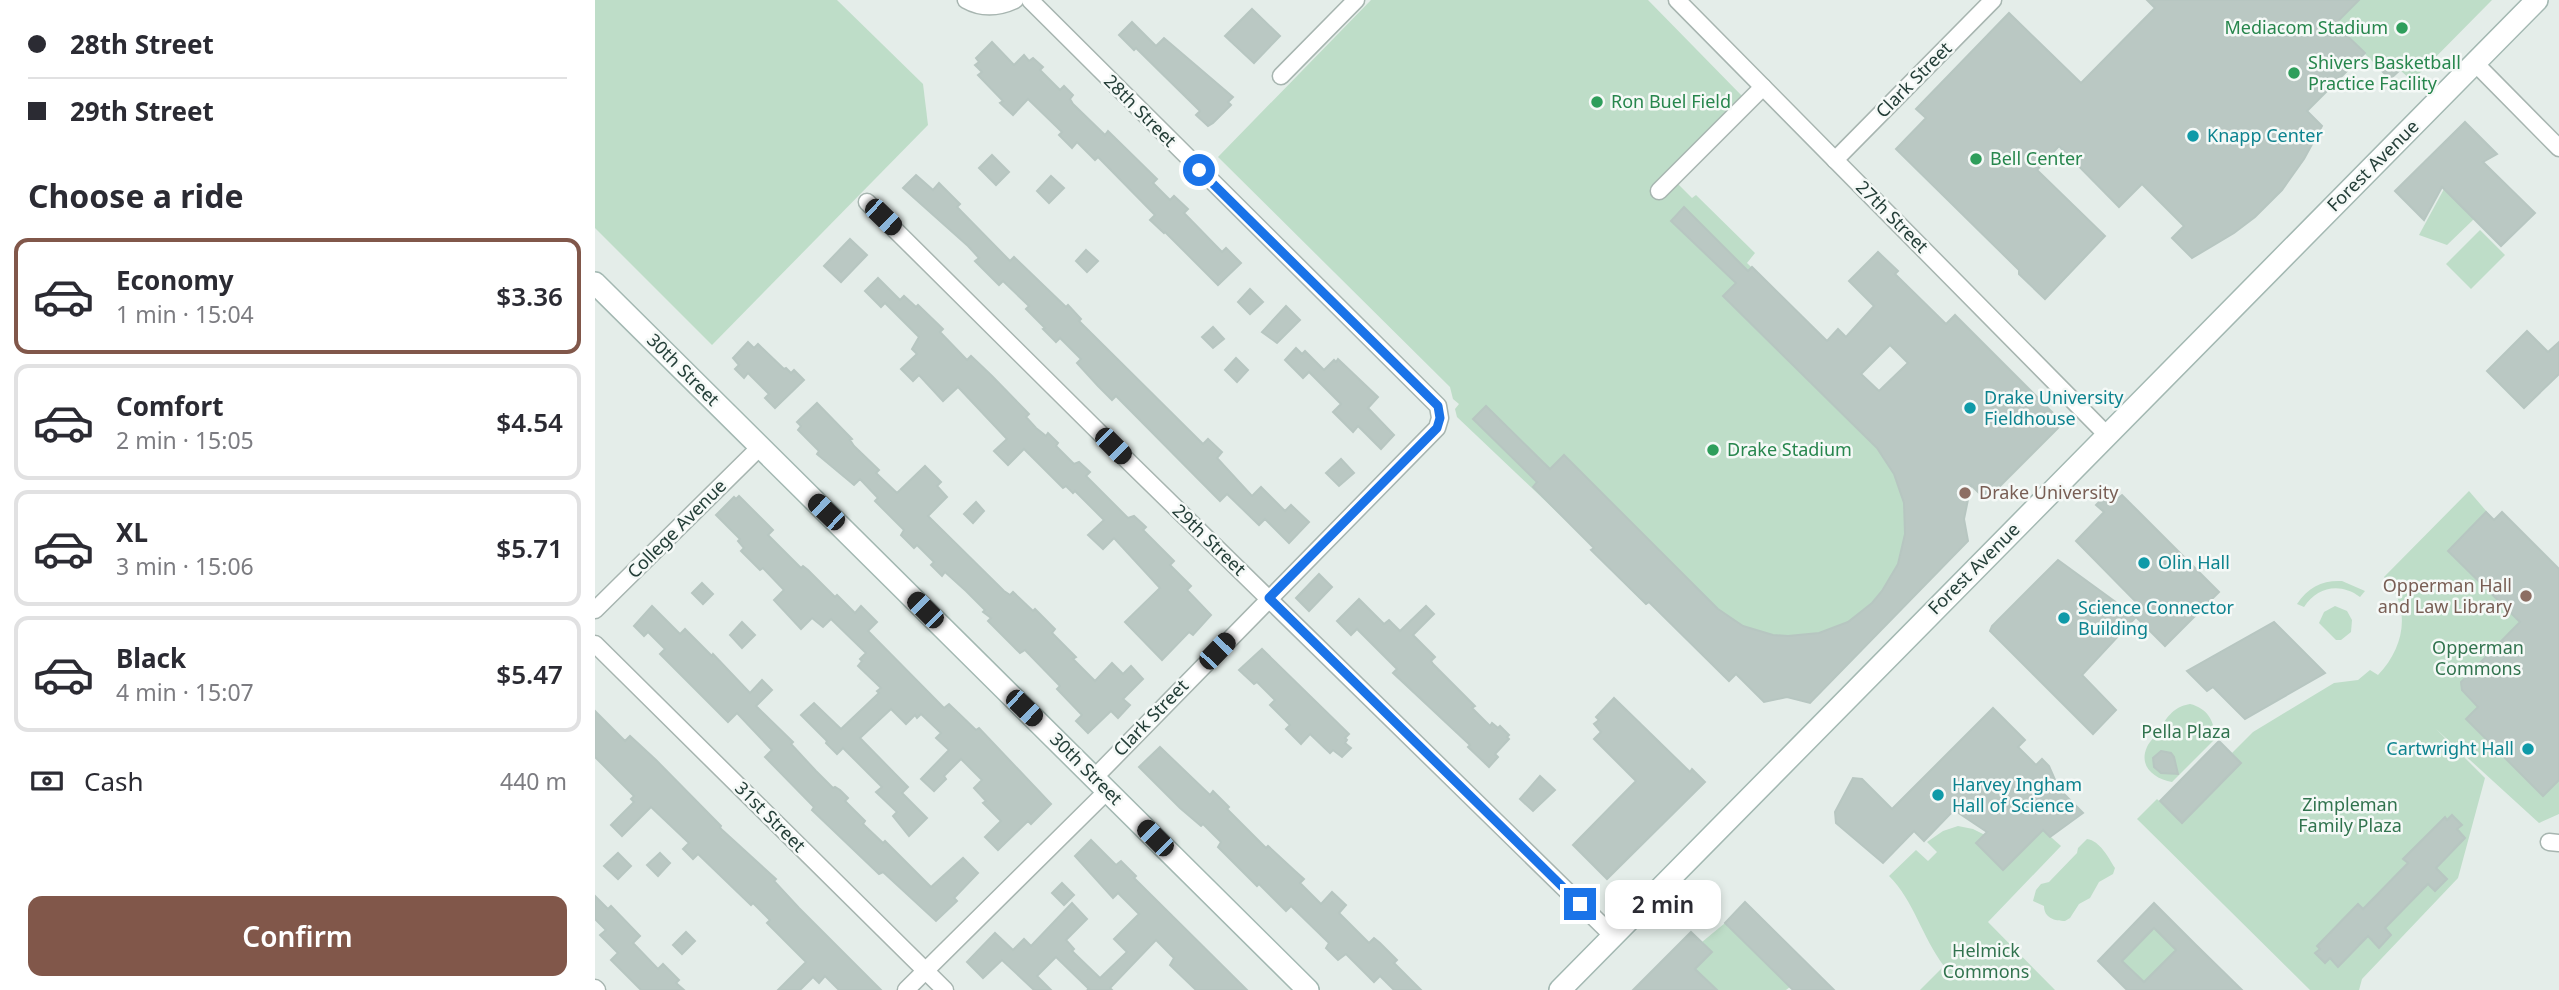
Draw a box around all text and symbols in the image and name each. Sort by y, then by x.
place label: Mediacom Stadium [2225,15,2388,39]
marker: Mediacom Stadium [2394,20,2410,36]
text: 28th Street [70,26,214,62]
street label: Clark Street [1870,36,1957,122]
place label: Shivers Basketball Practice Facility [2308,50,2461,95]
marker: Shivers Basketball Practice Facility [2286,65,2302,81]
street label: 28th Street [1099,69,1182,152]
place label: Ron Buel Field [1611,89,1731,113]
text: 29th Street [70,93,214,129]
marker: Ron Buel Field [1589,94,1605,110]
street label: Forest Avenue [2321,114,2423,216]
place label: Knapp Center [2207,123,2323,147]
marker: Knapp Center [2185,128,2201,144]
place label: Bell Center [1990,146,2083,170]
marker: Bell Center [1968,151,1984,167]
route start [1183,154,1215,186]
text: Choose a ride [28,174,244,217]
street label: 27th Street [1851,175,1934,258]
car [861,195,906,239]
text: Economy [116,262,234,298]
icon: car [32,265,95,328]
text: $3.36 [496,278,563,314]
text: 1 min · 15:04 [116,298,254,330]
street label: 30th Street [642,328,725,411]
place label: Drake University Fieldhouse [1984,385,2124,430]
text: Comfort [116,388,224,424]
icon: car [32,391,95,454]
marker: Drake University Fieldhouse [1962,400,1978,416]
text: $4.54 [496,404,563,440]
text: 2 min · 15:05 [116,424,254,456]
car [1091,424,1136,468]
place label: Drake Stadium [1727,437,1852,461]
marker: Drake Stadium [1705,442,1721,458]
street label: College Avenue [622,474,731,583]
place label: Drake University [1979,480,2119,504]
marker: Drake University [1957,485,1973,501]
car [804,490,849,534]
street label: 29th Street [1168,498,1252,581]
text: XL [116,514,148,550]
icon: car [32,517,95,580]
street label: Forest Avenue [1922,517,2024,619]
text: $5.71 [496,530,563,566]
text: 3 min · 15:06 [116,550,254,582]
place label: Olin Hall [2158,550,2230,574]
marker: Olin Hall [2136,555,2152,571]
place label: Opperman Hall and Law Library [2378,573,2513,618]
car [903,588,948,632]
marker: Opperman Hall and Law Library [2518,588,2534,604]
place label: Science Connector Building [2078,595,2235,640]
marker: Science Connector Building [2056,610,2072,626]
car [1195,629,1240,673]
park label: Opperman Commons [2432,635,2524,680]
text: Black [116,640,186,676]
icon: car [32,643,95,706]
text: $5.47 [496,656,563,692]
street label: Clark Street [1108,673,1193,761]
text: 4 min · 15:07 [116,676,254,708]
car [1002,686,1047,730]
park label: Pella Plaza [2141,719,2231,743]
street label: 30th Street [1045,727,1128,810]
place label: Cartwright Hall [2386,736,2514,760]
marker: Cartwright Hall [2520,741,2536,757]
icon: cash [28,762,66,800]
text: Cash [84,763,144,799]
text: 440 m [500,765,567,797]
place label: Harvey Ingham Hall of Science [1952,772,2082,817]
street label: 31st Street [730,776,812,857]
marker: Harvey Ingham Hall of Science [1930,787,1946,803]
park label: Zimpleman Family Plaza [2298,792,2402,837]
car [1133,816,1178,860]
callout: 2 min [1605,880,1720,928]
route end [1564,888,1596,920]
text: 2 min [1632,888,1694,920]
button: Confirm [28,896,567,976]
park label: Helmick Commons [1943,938,2029,983]

